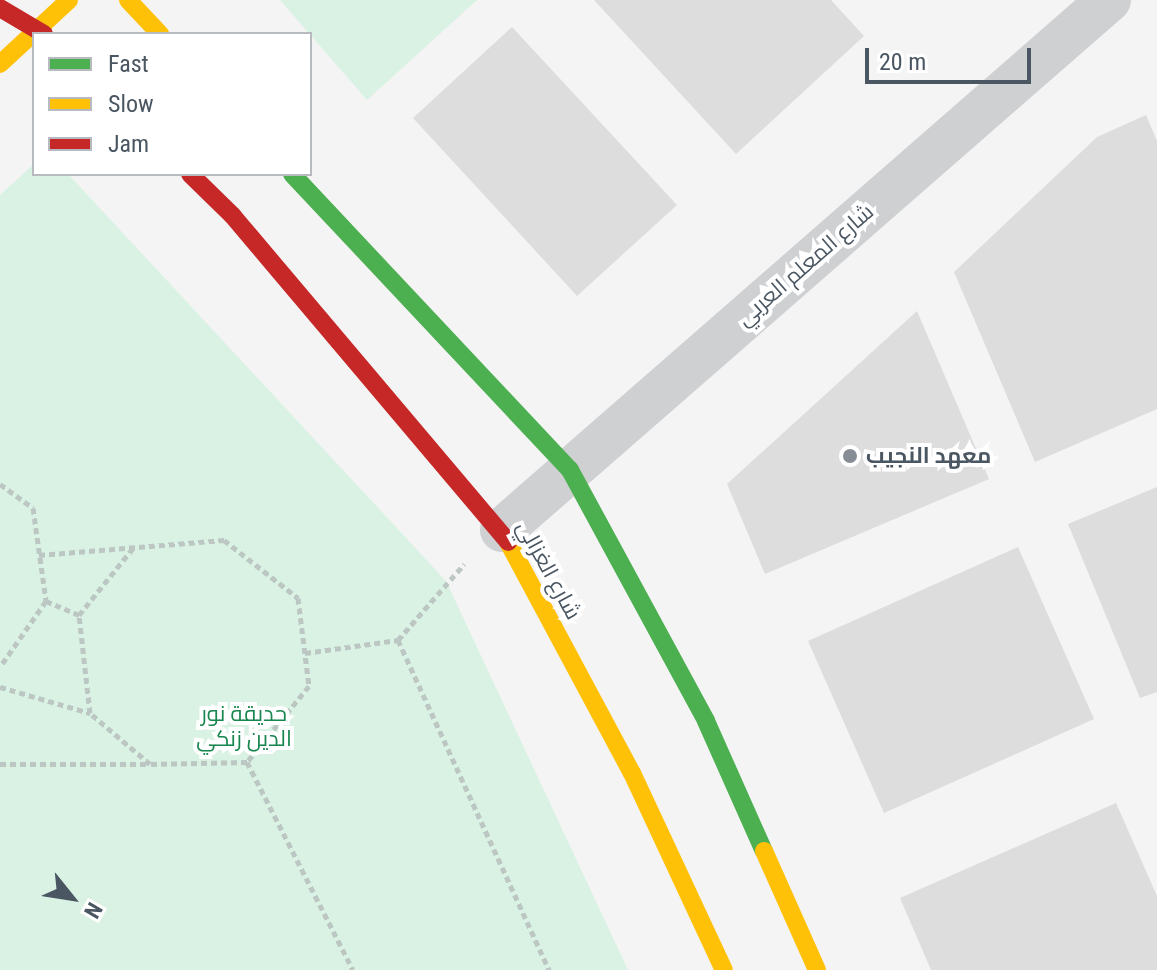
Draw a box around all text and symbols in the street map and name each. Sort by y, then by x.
legend [32,32,312,176]
scale bar [869,32,1035,82]
text: 20 m [879,48,926,76]
text: Fast [108,50,149,78]
text: Slow [108,90,154,118]
text: Jam [108,130,149,158]
street label: شارع المعلم العربي [731,198,879,332]
place label: معهد النجيب [866,443,991,469]
marker: معهد النجيب [841,447,859,465]
street label: شارع الغزالي [511,516,587,624]
park label: حديقة نور الدين زنكي [196,700,292,752]
north arrow [32,858,112,938]
text: N [79,898,107,922]

